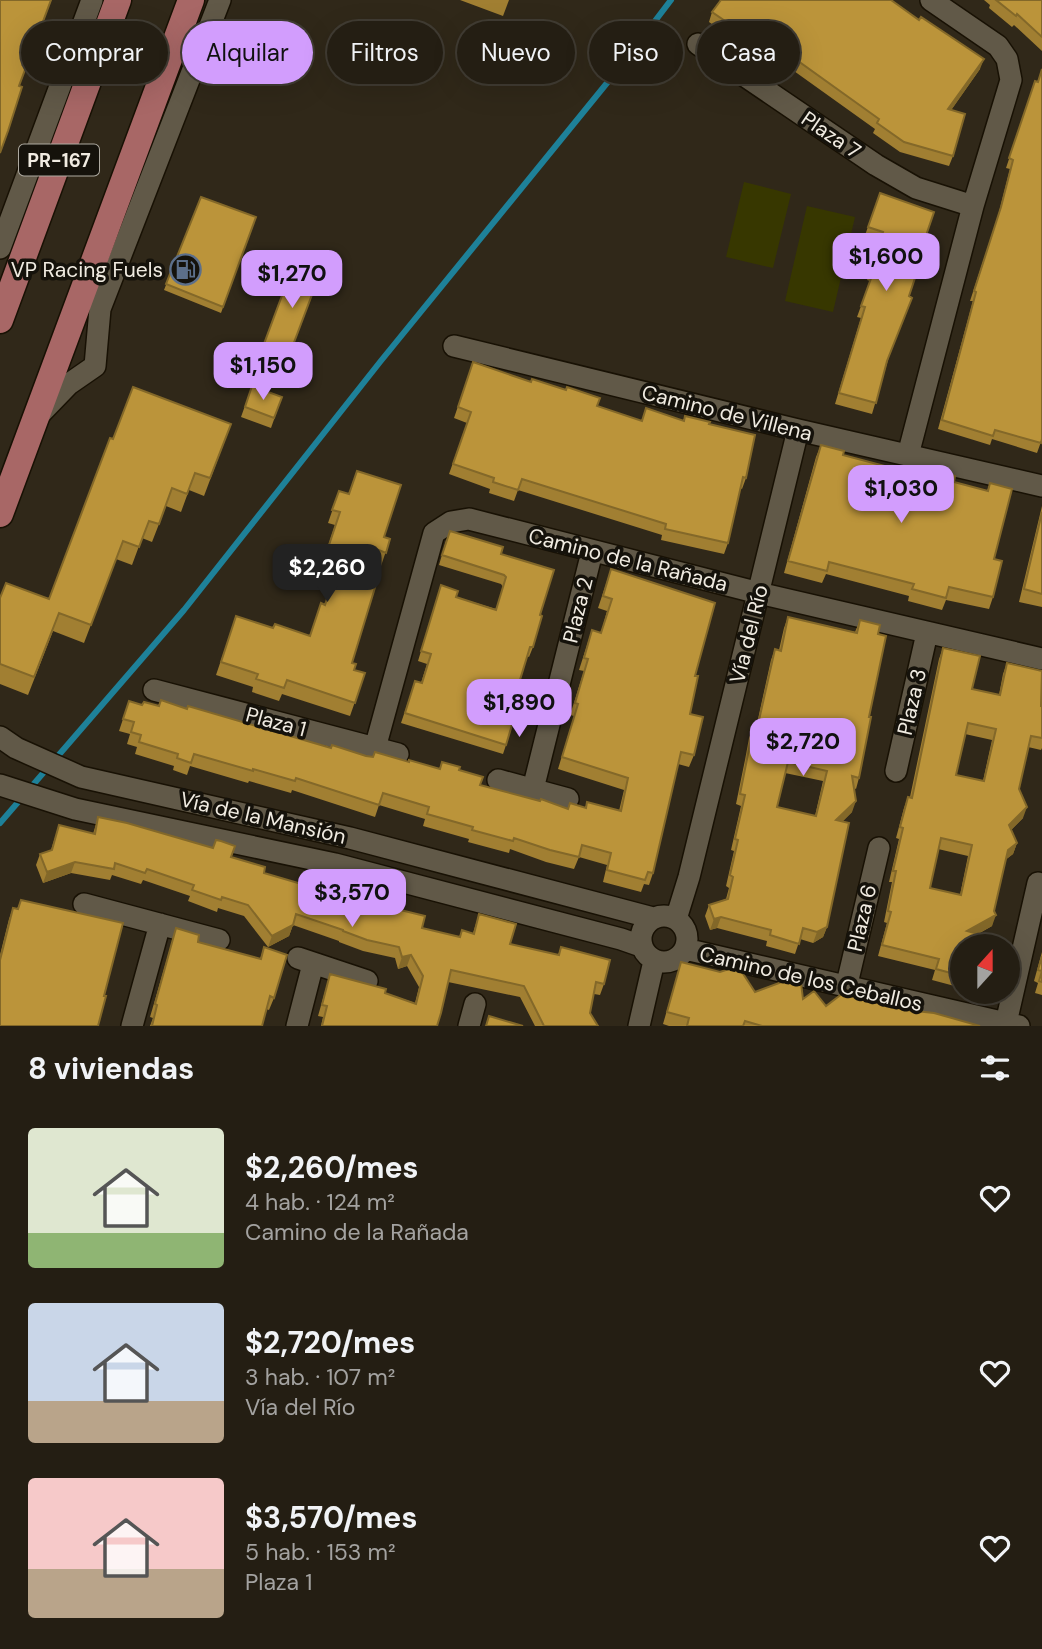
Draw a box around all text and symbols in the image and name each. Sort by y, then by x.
chip: Comprar [21,21,168,84]
chip: Alquilar [182,21,313,84]
chip: Filtros [327,21,443,84]
chip: Nuevo [457,21,575,84]
chip: Piso [589,21,683,84]
chip: Casa [697,21,800,84]
street label: Plaza 7 [796,105,866,165]
road number: PR-167 [19,144,99,176]
pin: $1,600 [829,233,943,293]
text: $1,600 [849,241,923,271]
pin: $1,270 [235,250,349,310]
fuel station icon: VP Racing Fuels [169,253,203,287]
place label: VP Racing Fuels [11,256,163,284]
text: $1,270 [257,258,327,288]
pin: $1,150 [206,342,320,402]
text: $1,150 [230,350,296,380]
street label: Camino de Villena [639,378,815,448]
pin: $1,030 [844,466,958,525]
text: $1,030 [864,473,938,503]
street label: Camino de la Rañada [525,522,731,598]
pin: $2,260 [270,544,384,604]
text: $2,260 [289,552,365,582]
street label: Plaza 2 [556,574,600,646]
street label: Vía del Río [723,582,775,686]
street label: Plaza 3 [891,666,933,738]
pin: $1,890 [462,680,576,739]
text: $1,890 [483,687,555,717]
street label: Plaza 1 [243,701,309,743]
pin: $2,720 [746,718,860,778]
text: $2,720 [766,726,840,756]
street label: Vía de la Mansión [177,785,349,851]
pin: $3,570 [295,870,409,929]
text: $3,570 [314,877,390,907]
street label: Plaza 6 [841,882,883,954]
north arrow [950,934,1020,1004]
map controls [950,934,1020,1004]
street label: Camino de los Ceballos [697,940,925,1018]
text: 8 viviendas [28,1049,194,1088]
icon: filters [976,1049,1014,1087]
text: $2,260/mes [245,1148,419,1187]
icon: home [84,1156,168,1240]
icon: heart [976,1179,1014,1217]
text: 4 hab. · 124 m² [245,1187,395,1217]
text: Camino de la Rañada [245,1217,469,1247]
text: $2,720/mes [245,1323,415,1362]
icon: home [84,1331,168,1415]
icon: heart [976,1354,1014,1392]
text: 3 hab. · 107 m² [245,1362,395,1392]
text: Vía del Río [245,1392,355,1422]
text: $3,570/mes [245,1498,417,1537]
icon: home [84,1506,168,1590]
icon: heart [976,1529,1014,1567]
text: 5 hab. · 153 m² [245,1537,396,1567]
text: Plaza 1 [245,1567,312,1597]

